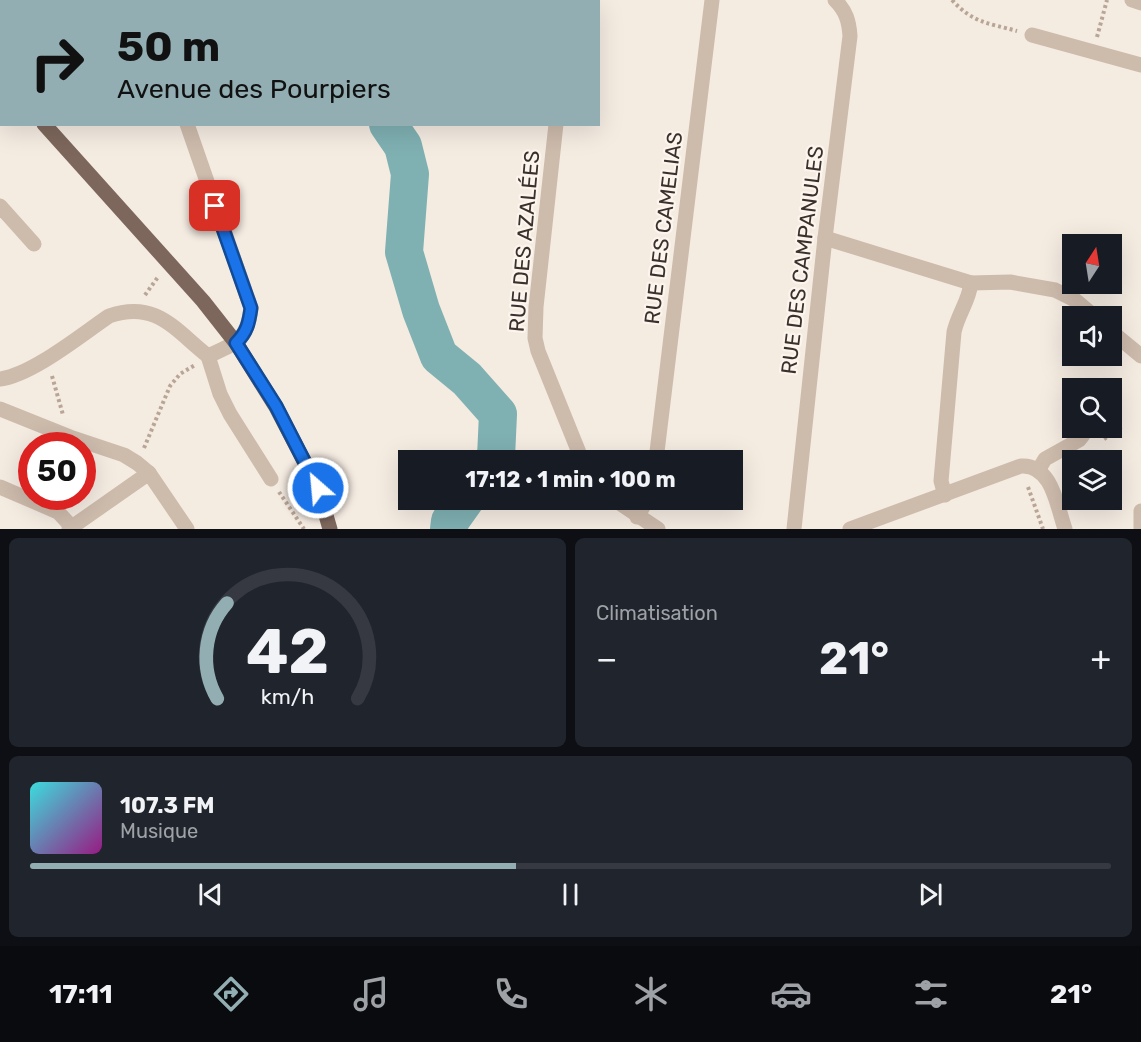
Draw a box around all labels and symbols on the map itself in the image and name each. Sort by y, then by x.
street label: RUE DES CAMELIAS [639,130,687,326]
street label: RUE DES CAMPANULES [776,144,828,376]
street label: RUE DES AZALÉES [504,149,544,333]
pin [189,180,240,231]
north arrow [1062,234,1122,294]
speed limit sign: 50 [18,432,96,510]
position arrow [286,456,350,520]

